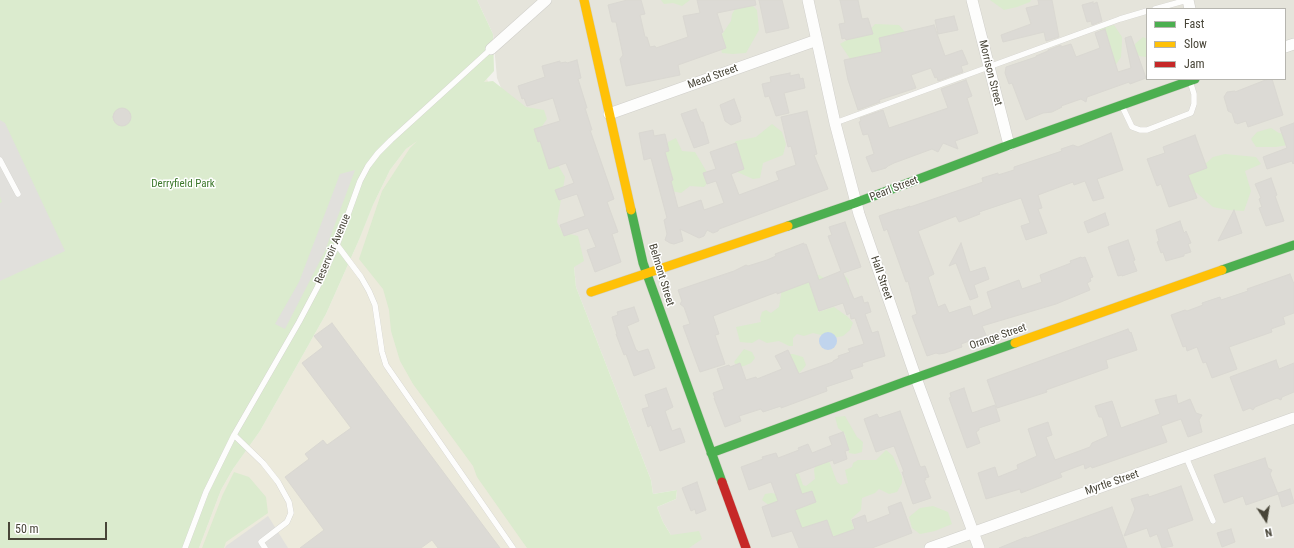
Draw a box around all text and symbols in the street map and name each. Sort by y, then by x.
legend [1146,8,1286,80]
text: Fast [1184,17,1204,31]
text: Slow [1184,37,1207,51]
street label: Morrison Street [975,39,1005,107]
text: Jam [1184,57,1205,71]
street label: Mead Street [686,62,740,92]
street label: Pearl Street [868,174,920,204]
park label: Derryfield Park [151,177,215,191]
street label: Reservoir Avenue [312,212,354,286]
street label: Belmont Street [645,242,677,308]
street label: Hall Street [867,254,895,302]
street label: Orange Street [968,321,1028,353]
street label: Myrtle Street [1083,468,1141,498]
north arrow [1246,500,1286,540]
scale bar [10,514,109,540]
text: 50 m [15,522,39,536]
text: N [1264,525,1273,539]

